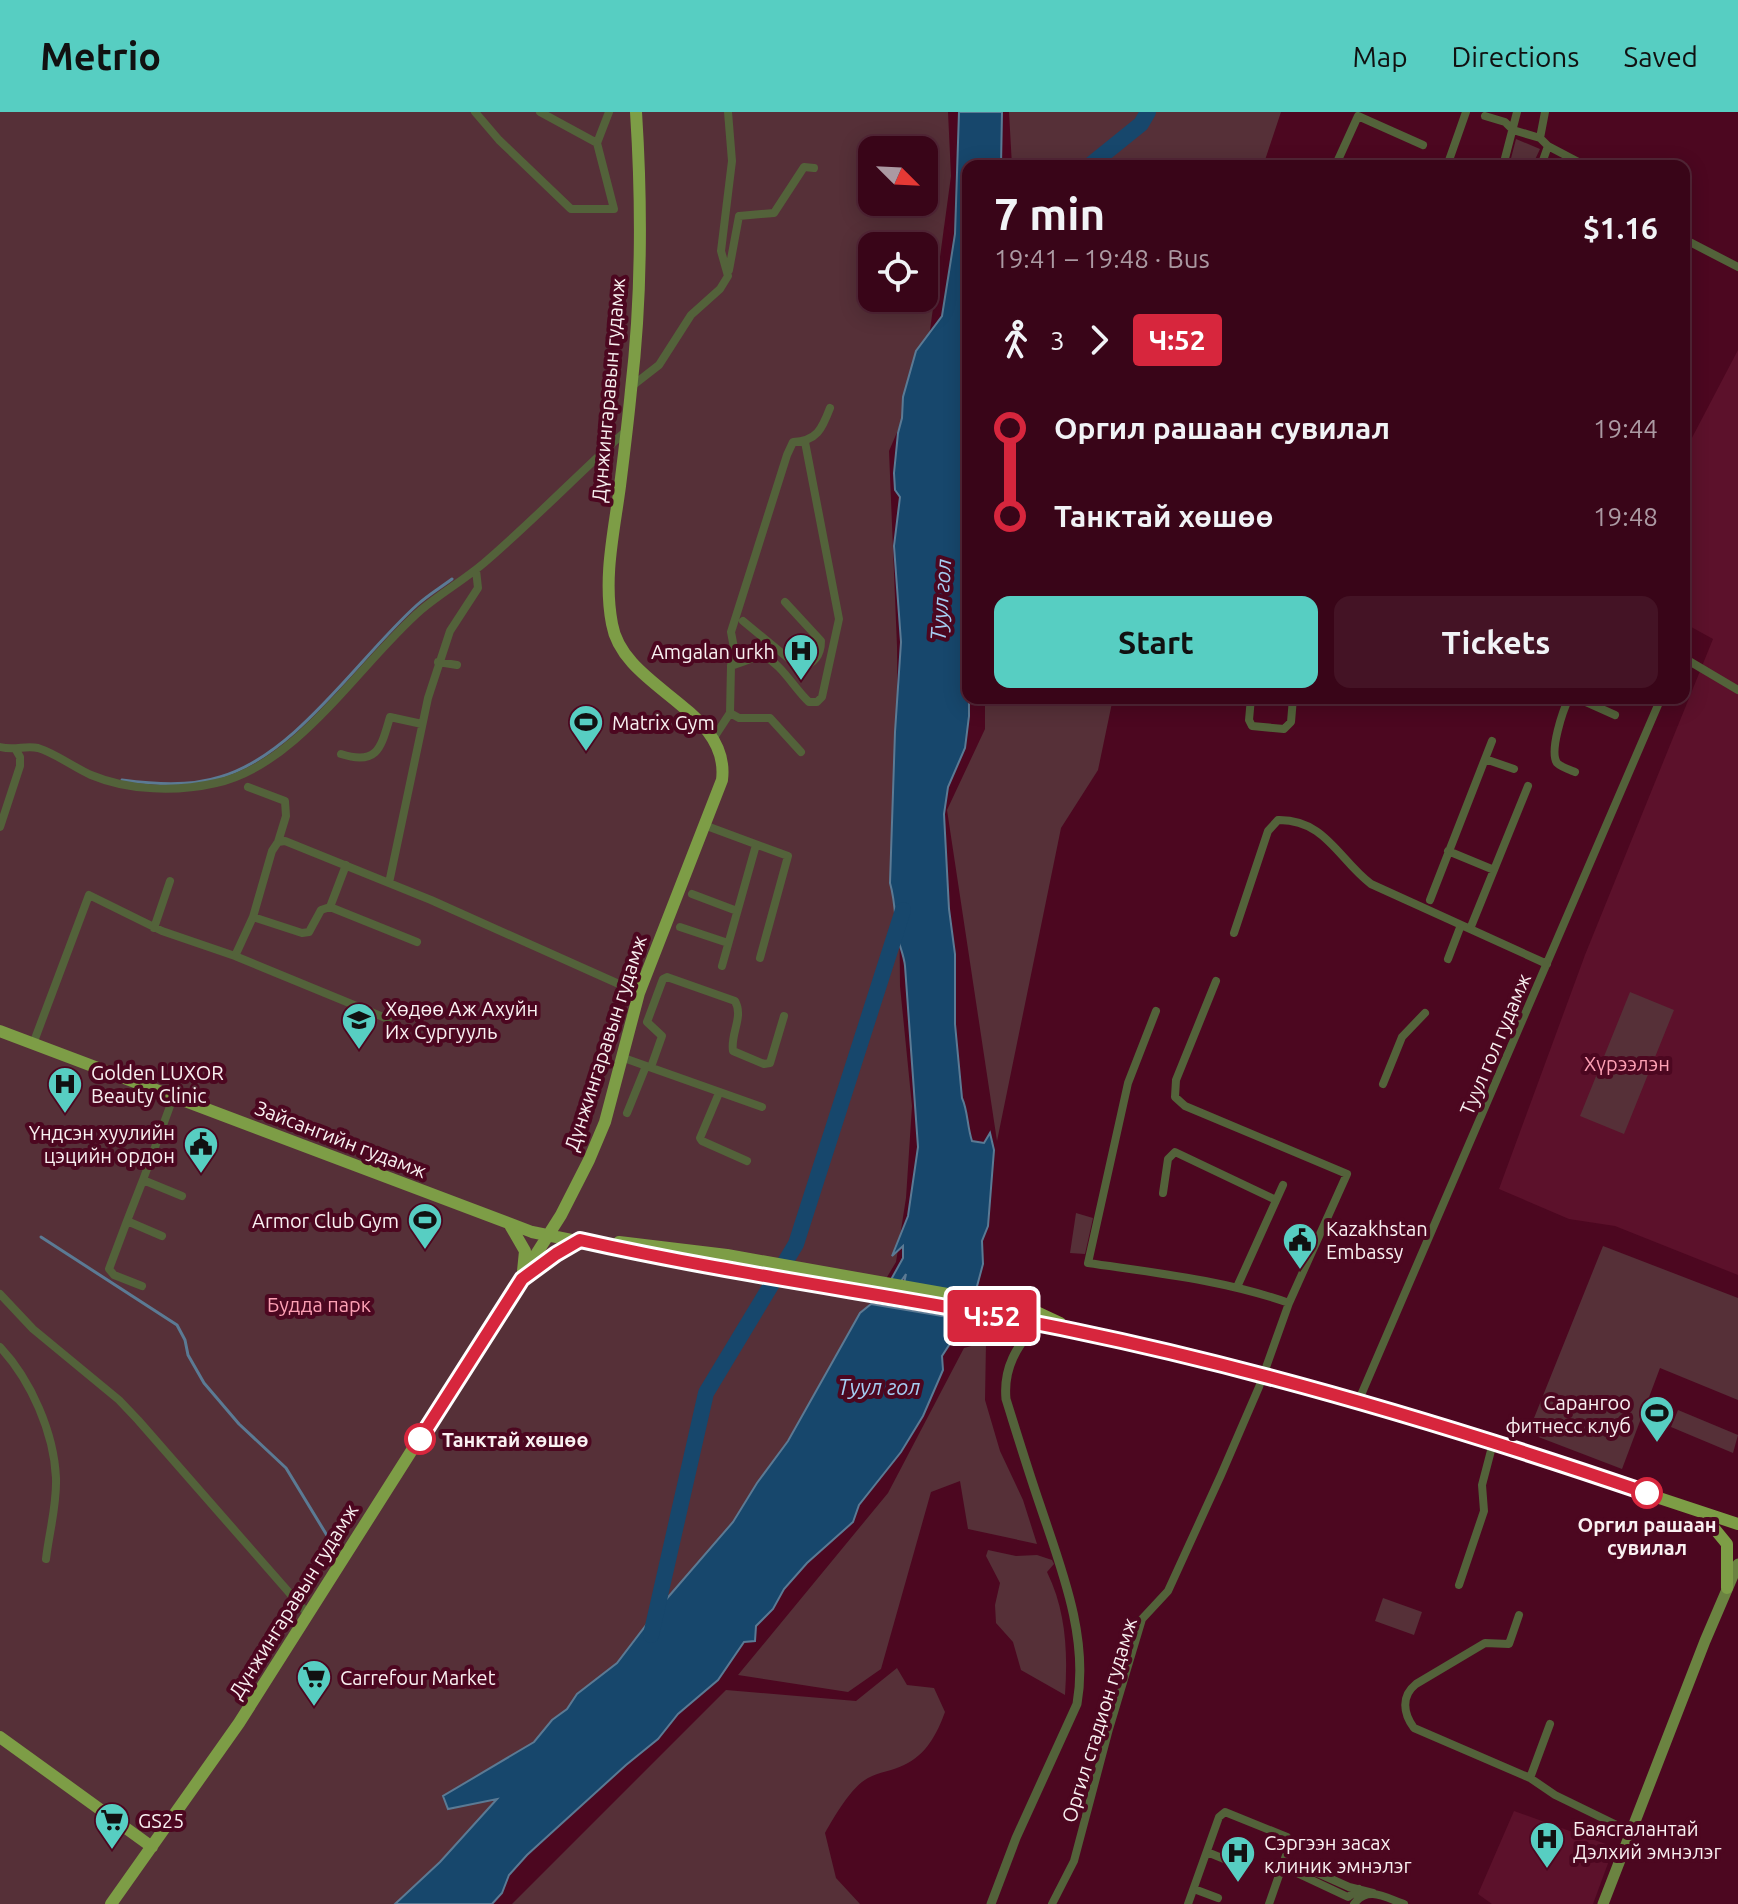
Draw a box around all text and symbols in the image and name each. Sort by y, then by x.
text: Metrio [40,35,161,77]
text: Map [1352,41,1408,72]
text: Directions [1452,41,1579,72]
text: Saved [1623,41,1698,72]
north arrow [858,136,938,216]
map controls [858,136,938,312]
text: 7 min [994,189,1105,238]
text: $1.16 [1583,211,1658,245]
button: locate [858,232,938,312]
text: 19:41 – 19:48 · Bus [994,244,1210,273]
street label: Дүнжингаравын гудамж [587,277,629,503]
icon: walk [994,318,1038,362]
icon: forward [1077,318,1121,362]
text: Ч:52 [1149,324,1206,355]
text: 3 [1050,326,1065,355]
text: Оргил рашаан сувилал [1054,411,1390,445]
text: 19:44 [1593,414,1658,443]
text: Танктай хөшөө [1054,499,1274,533]
text: 19:48 [1593,502,1658,531]
water label: Туул гол [925,558,955,642]
button: Start [994,596,1318,688]
button: Tickets [1334,596,1658,688]
hospital icon: Amgalan urkh [782,632,820,682]
place label: Amgalan urkh [651,640,775,663]
sports icon: Matrix Gym [567,703,605,753]
place label: Matrix Gym [612,711,715,734]
street label: Дүнжингаравын гудамж [559,932,651,1154]
street label: Туул гол гудамж [1455,970,1535,1118]
place label: Хөдөө Аж Ахуйн Их Сургууль [385,997,538,1043]
school or university icon: Хөдөө Аж Ахуйн Их Сургууль [340,1001,378,1051]
park label: Хүрээлэн [1584,1052,1670,1075]
place label: Golden LUXOR Beauty Clinic [91,1061,224,1107]
hospital icon: Golden LUXOR Beauty Clinic [46,1065,84,1115]
street label: Зайсангийн гудамж [252,1096,430,1182]
place label: Үндсэн хуулийн цэцийн ордон [29,1121,175,1167]
public building icon: Үндсэн хуулийн цэцийн ордон [182,1125,220,1175]
sports icon: Armor Club Gym [406,1201,444,1251]
place label: Armor Club Gym [252,1209,399,1232]
place label: Kazakhstan Embassy [1326,1217,1428,1263]
public building icon: Kazakhstan Embassy [1281,1221,1319,1271]
line badge: Ч:52 [936,1290,1048,1342]
park label: Будда парк [267,1293,371,1316]
text: Ч:52 [964,1300,1020,1331]
water label: Туул гол [838,1374,920,1399]
place label: Сарангоо фитнесс клуб [1505,1391,1631,1437]
sports icon: Сарангоо фитнесс клуб [1638,1394,1676,1444]
marker: Танктай хөшөө [405,1424,435,1454]
place label: Танктай хөшөө [442,1428,588,1451]
marker: Оргил рашаан сувилал [1632,1478,1662,1508]
street label: Дүнжингаравын гудамж [224,1499,363,1703]
place label: Оргил рашаан сувилал [1577,1513,1717,1559]
street label: Оргил стадион гудамж [1057,1615,1141,1825]
supermarket icon: Carrefour Market [295,1658,333,1708]
place label: Carrefour Market [340,1666,496,1689]
supermarket icon: GS25 [93,1801,131,1851]
place label: GS25 [138,1809,184,1832]
place label: Баясгалантай Дэлхий эмнэлэг [1573,1817,1722,1863]
hospital icon: Баясгалантай Дэлхий эмнэлэг [1528,1820,1566,1870]
place label: Сэргээн засах клиник эмнэлэг [1264,1831,1412,1877]
hospital icon: Сэргээн засах клиник эмнэлэг [1219,1834,1257,1884]

